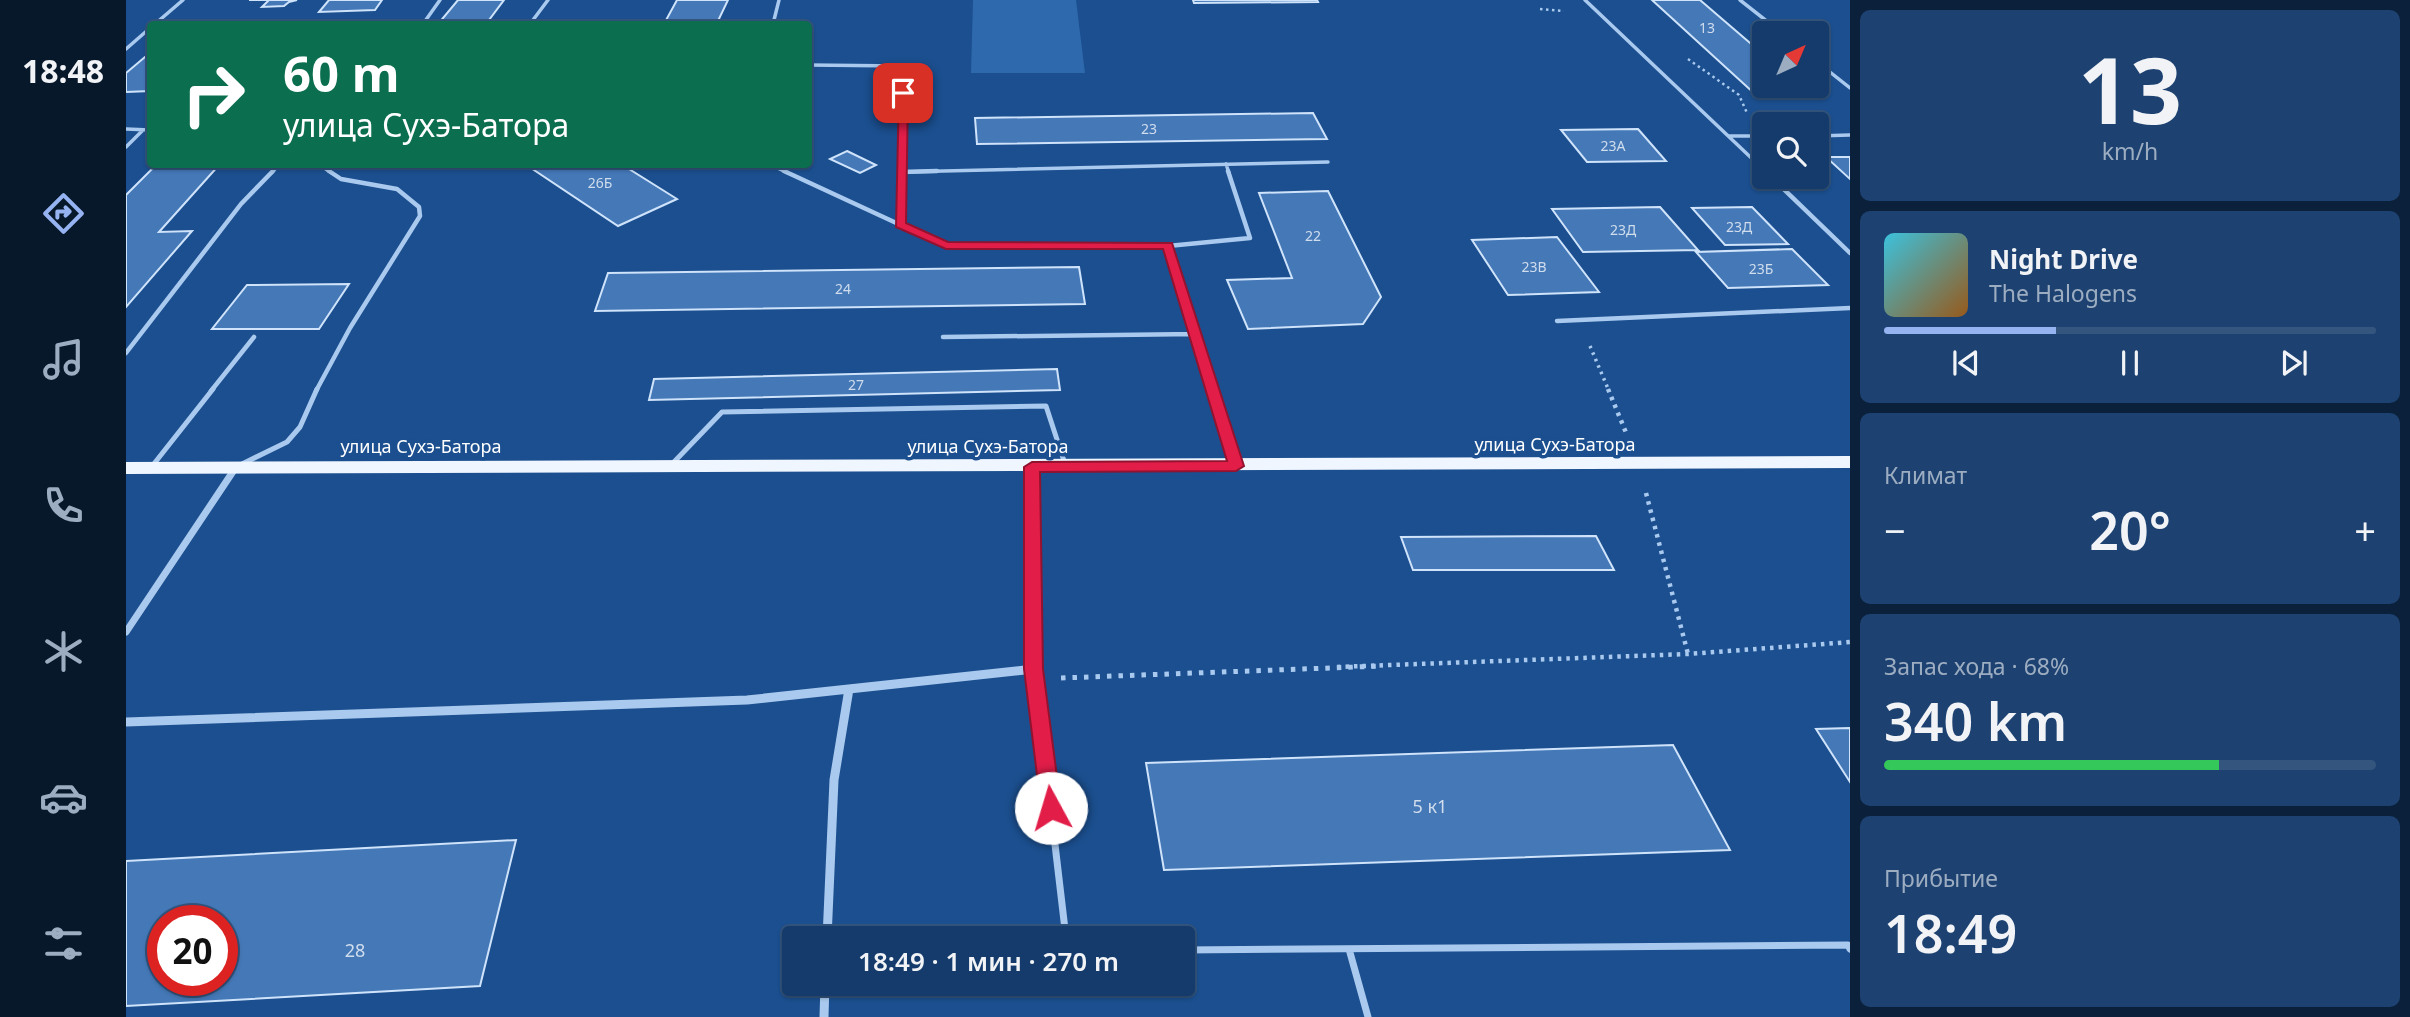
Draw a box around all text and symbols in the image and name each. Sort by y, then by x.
house number: 13 [1699,18,1715,37]
north arrow [1752,21,1829,98]
map controls [1752,21,1829,189]
text: 13 [2078,27,2182,151]
text: 60 m [283,40,400,106]
text: 18:48 [22,49,104,92]
icon: right [168,49,259,140]
pin [873,63,933,123]
icon: arrive [884,74,922,112]
text: улица Сухэ-Батора [283,103,569,146]
button: search [1752,112,1829,189]
house number: 23 [1141,119,1157,138]
text: km/h [2102,135,2158,167]
house number: 23А [1601,136,1626,155]
house number: 26Б [588,173,612,192]
icon: directions [39,189,88,238]
house number: 23Д [1726,217,1753,236]
house number: 23Д [1610,220,1637,239]
house number: 22 [1305,226,1321,245]
text: Night Drive [1989,241,2138,277]
house number: 23В [1521,257,1547,276]
house number: 23Б [1749,259,1773,278]
text: The Halogens [1989,277,2137,309]
house number: 24 [835,279,851,298]
icon: music [39,335,88,384]
icon: previous [1947,344,1985,382]
icon: pause [2111,344,2149,382]
icon: next [2275,344,2313,382]
house number: 27 [848,375,864,394]
street label: улица Сухэ-Батора [1475,432,1636,456]
street label: улица Сухэ-Батора [341,434,502,458]
street label: улица Сухэ-Батора [908,434,1069,458]
text: Климат [1884,459,1967,491]
icon: phone [39,481,88,530]
text: 20° [2089,494,2171,565]
text: − [1884,504,1906,556]
text: + [2354,504,2376,556]
icon: climate [39,627,88,676]
text: Запас хода · 68% [1884,650,2069,682]
text: 340 km [1884,685,2067,756]
position arrow [1014,771,1088,845]
icon: car [39,773,88,822]
house number: 5 к1 [1413,794,1447,818]
text: Прибытие [1884,862,1998,894]
text: 18:49 [1884,897,2017,968]
speed limit sign: 20 [147,905,238,996]
icon: filters [39,919,88,968]
house number: 28 [345,938,365,962]
text: 18:49 · 1 мин · 270 m [858,943,1119,979]

